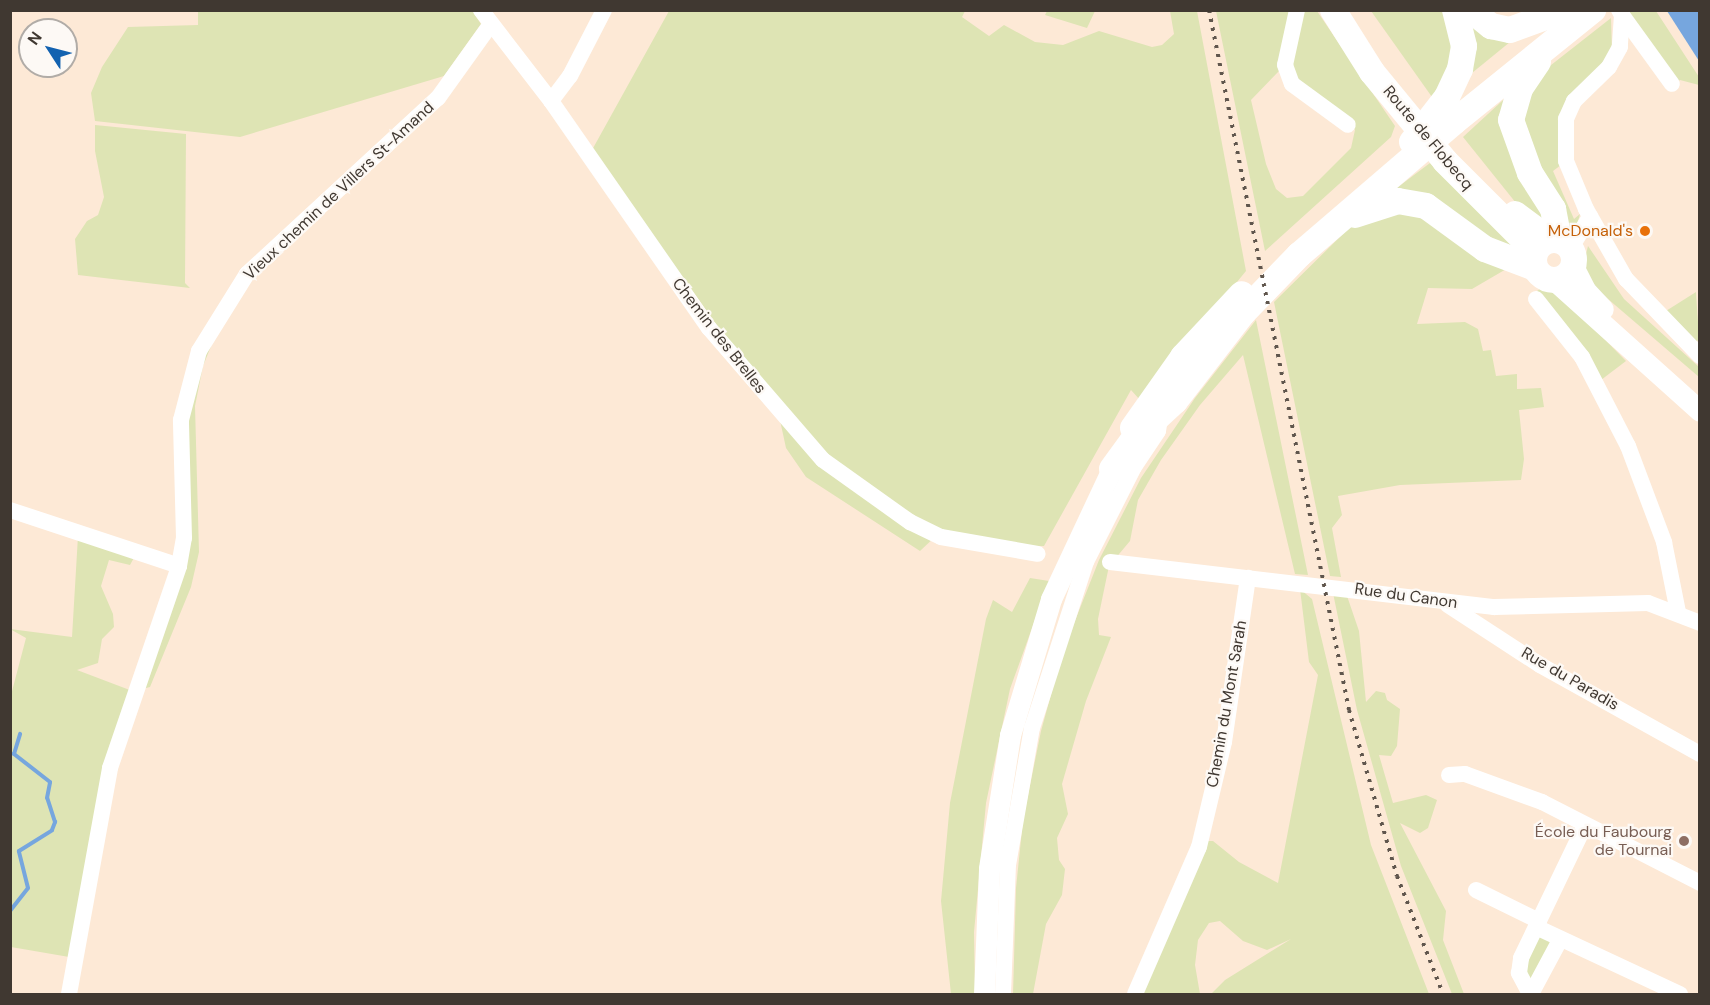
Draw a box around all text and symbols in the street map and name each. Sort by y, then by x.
north arrow [18,18,78,78]
text: N [23,27,47,49]
street label: Route de Flobecq [1379,82,1477,194]
street label: Vieux chemin de Villers St-Amand [240,98,438,284]
place label: McDonald's [1548,221,1633,241]
marker: McDonald's [1638,224,1652,238]
street label: Chemin des Brelles [668,274,770,398]
street label: Rue du Canon [1353,579,1459,613]
street label: Chemin du Mont Sarah [1203,619,1251,789]
street label: Rue du Paradis [1518,643,1622,715]
place label: École du Faubourg de Tournai [1535,822,1672,860]
marker: École du Faubourg de Tournai [1677,834,1691,848]

